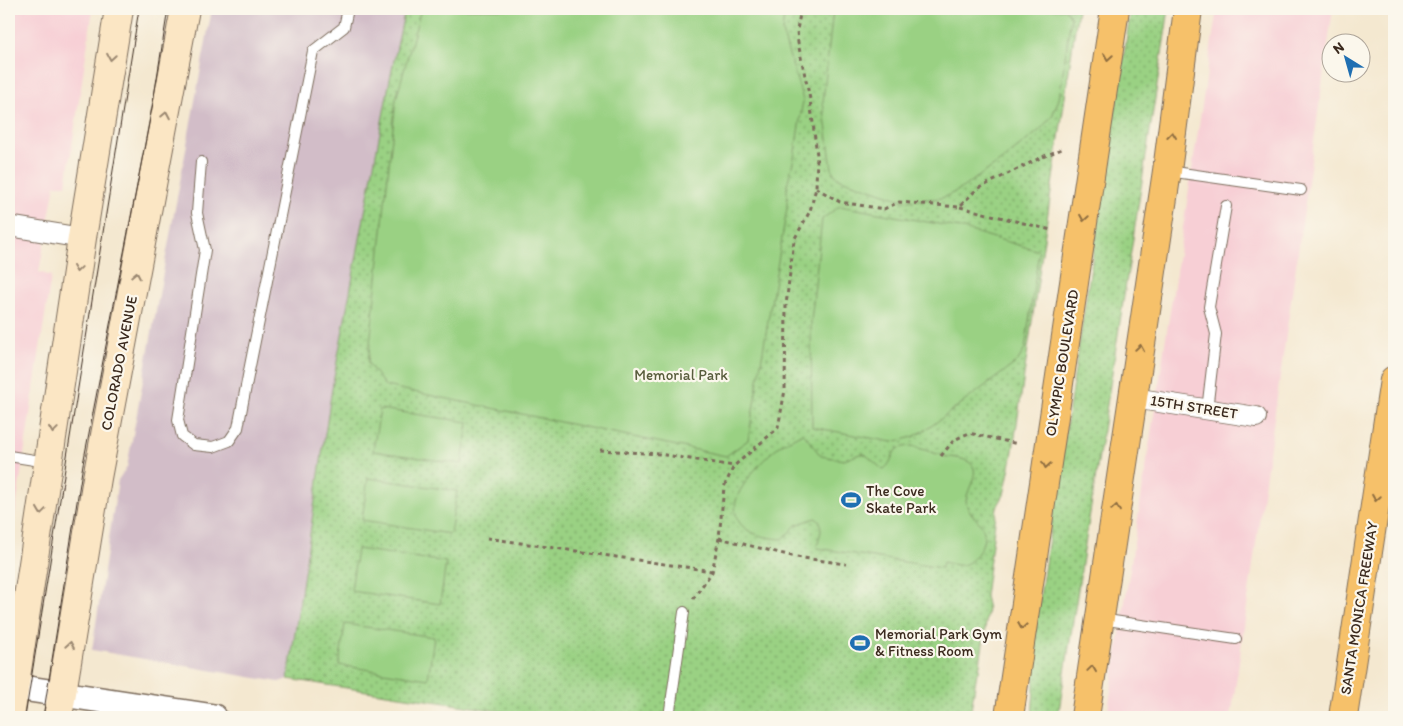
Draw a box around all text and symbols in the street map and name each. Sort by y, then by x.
north arrow [1320,32,1370,82]
text: N [1330,38,1347,58]
one-way arrow [106,53,117,61]
one-way arrow [1103,53,1113,61]
one-way arrow [160,111,170,120]
one-way arrow [1166,131,1177,139]
one-way arrow [1079,213,1089,222]
one-way arrow [73,265,83,274]
one-way arrow [130,271,140,280]
street label: OLYMPIC BOULEVARD [1042,288,1083,438]
street label: COLORADO AVENUE [97,294,141,432]
one-way arrow [1135,343,1145,352]
park label: Memorial Park [634,366,728,384]
street label: 15TH STREET [1149,391,1240,423]
one-way arrow [49,426,59,434]
one-way arrow [1042,461,1052,469]
place label: The Cove Skate Park [866,482,936,517]
sports icon: The Cove Skate Park [840,489,862,511]
one-way arrow [1372,493,1382,502]
one-way arrow [1110,504,1120,513]
one-way arrow [37,506,47,515]
street label: SANTA MONICA FREEWAY [1336,520,1382,696]
one-way arrow [1018,621,1028,630]
place label: Memorial Park Gym & Fitness Room [875,625,1002,660]
sports icon: Memorial Park Gym & Fitness Room [849,632,871,654]
one-way arrow [64,641,74,649]
one-way arrow [1086,665,1096,673]

